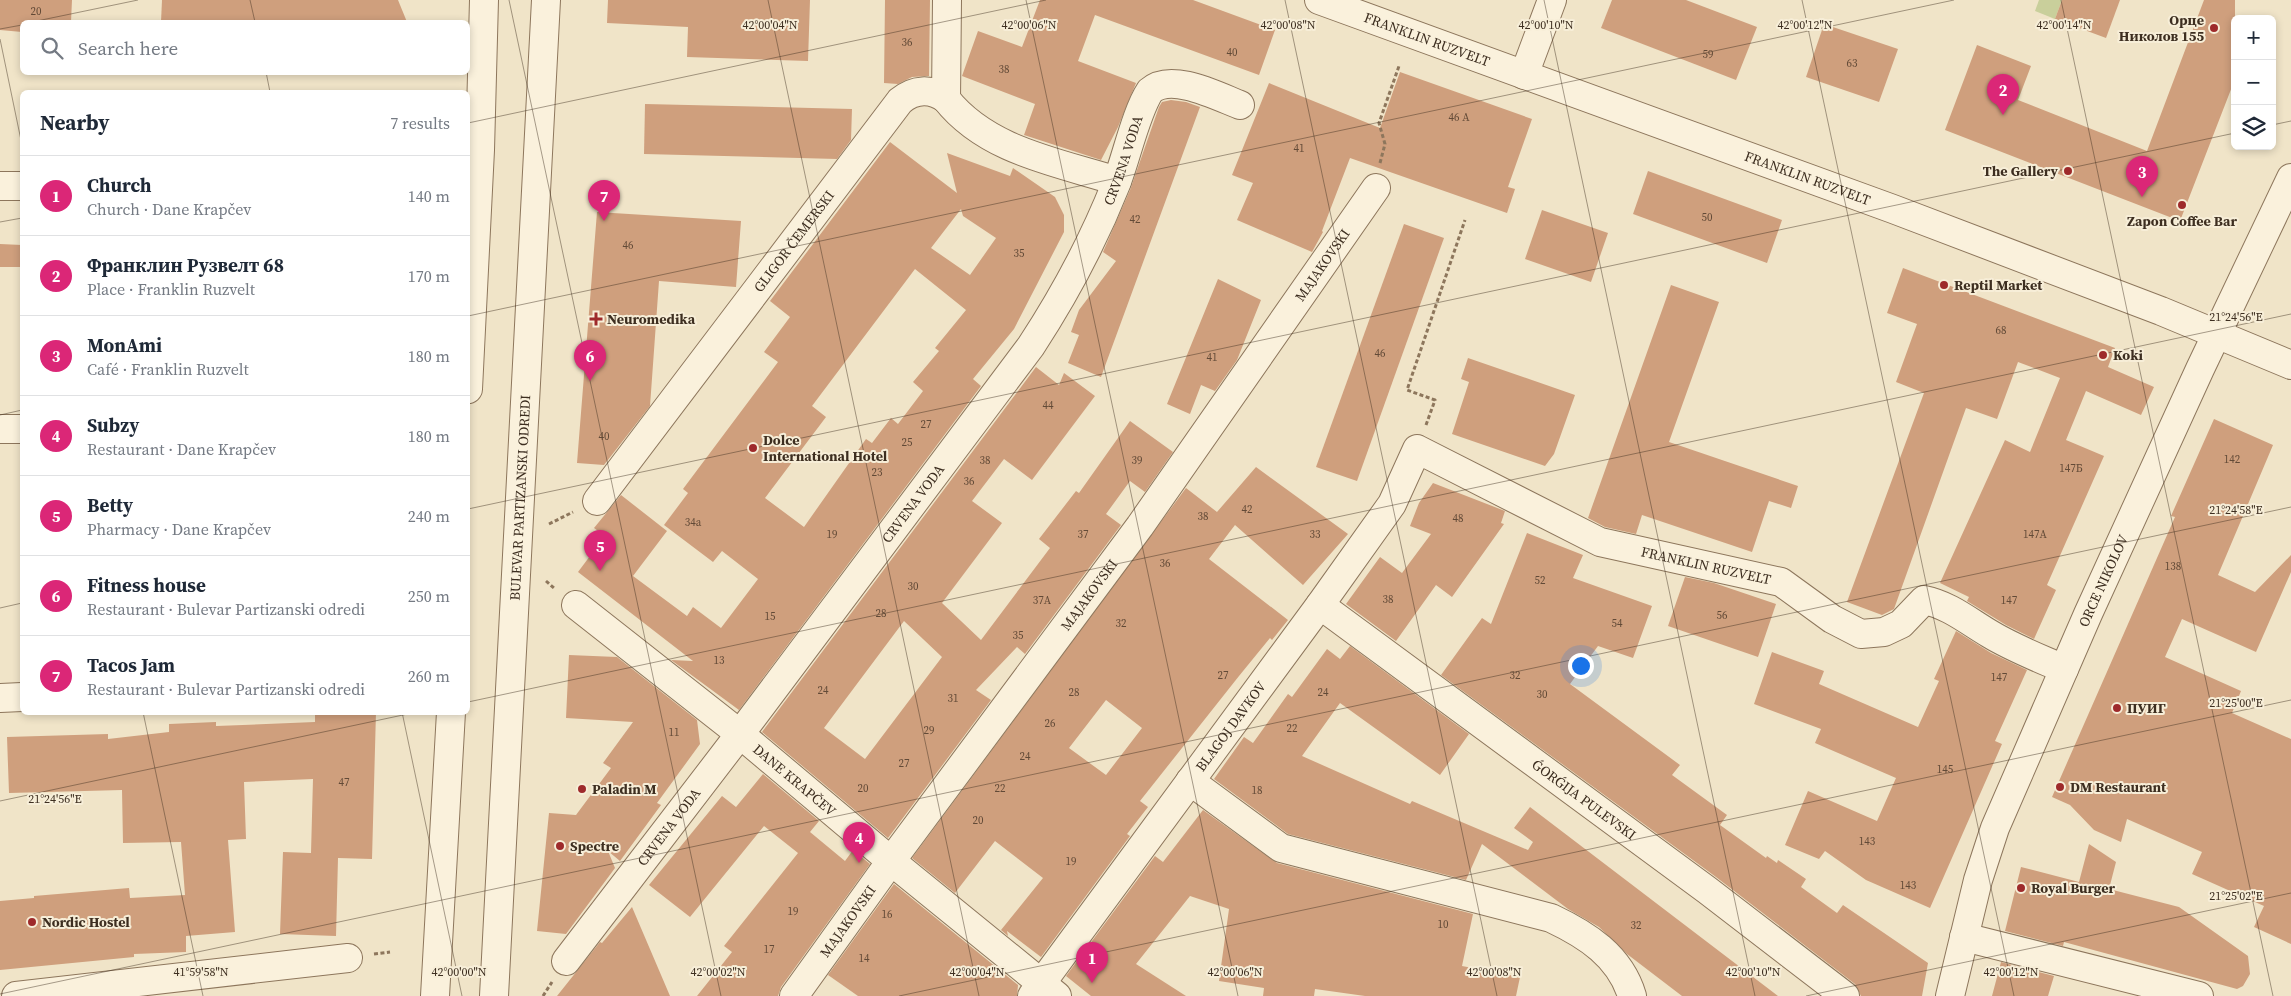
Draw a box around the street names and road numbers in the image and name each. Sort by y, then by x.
street label: FRANKLIN RUZVELT [1361,7,1493,72]
street label: CRVENA VODA [1098,112,1148,208]
street label: FRANKLIN RUZVELT [1742,146,1874,210]
street label: GLIGOR ČEMERSKI [749,186,839,296]
street label: MAJAKOVSKI [1290,225,1355,305]
street label: BULEVAR PARTIZANSKI ODREDI [505,394,535,601]
street label: CRVENA VODA [877,460,949,547]
street label: ORCE NIKOLOV [2074,531,2133,630]
street label: FRANKLIN RUZVELT [1639,541,1774,590]
street label: MAJAKOVSKI [1056,555,1122,635]
street label: BLAGOJ DAVKOV [1191,677,1271,775]
street label: DANE KRAPČEV [749,739,841,821]
street label: ǴORǴIJA PULEVSKI [1528,754,1640,845]
street label: CRVENA VODA [632,783,706,870]
street label: MAJAKOVSKI [815,881,880,961]

